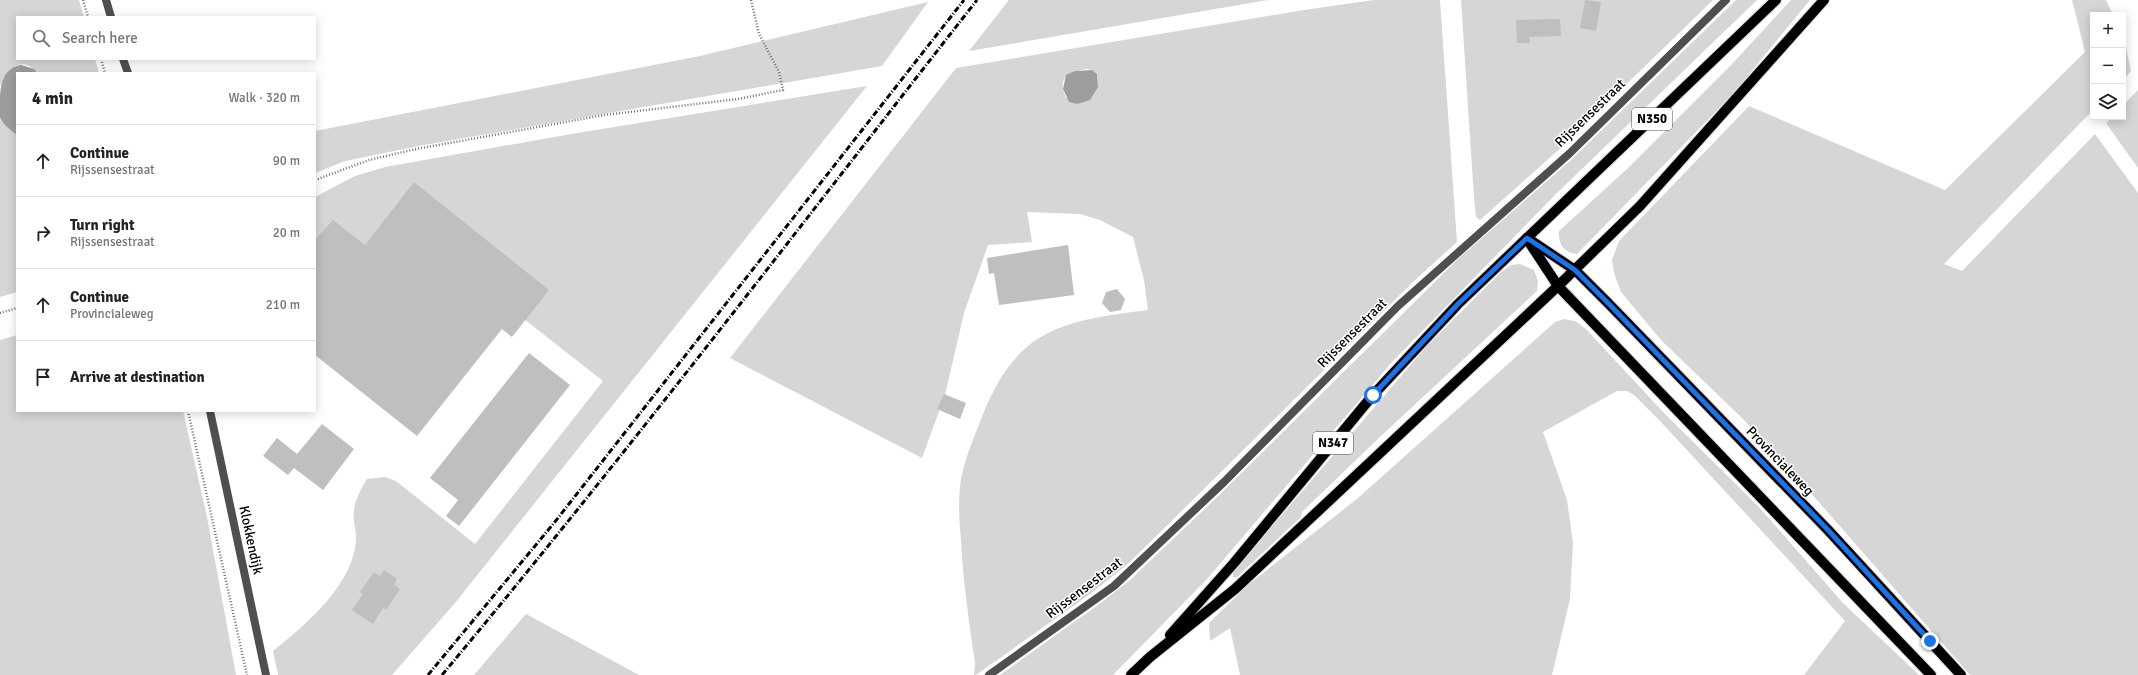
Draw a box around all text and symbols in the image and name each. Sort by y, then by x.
map controls [2090,12,2126,120]
button: + [2090,12,2126,48]
search box [16,16,316,60]
icon: search [30,27,52,49]
text: Search here [62,29,138,47]
button: − [2090,48,2126,84]
street label: Rijssensestraat [1551,75,1629,151]
button: layers [2090,84,2126,120]
text: 4 min [32,88,73,109]
text: Walk · 320 m [229,90,300,106]
road number: N350 [1632,108,1672,130]
text: Continue [70,144,129,162]
icon: ahead [32,150,54,172]
text: 90 m [273,153,300,169]
text: Rijssensestraat [70,162,155,178]
text: Turn right [70,216,135,234]
icon: right [32,222,54,244]
text: 20 m [273,225,300,241]
text: Rijssensestraat [70,234,155,250]
text: Continue [70,288,129,306]
icon: ahead [32,294,54,316]
street label: Rijssensestraat [1314,295,1390,371]
text: 210 m [266,297,300,313]
text: Provincialeweg [70,306,154,322]
icon: arrive [32,366,54,388]
text: Arrive at destination [70,368,205,386]
route start [1364,386,1382,404]
street label: Provincialeweg [1743,423,1817,499]
road number: N347 [1313,432,1353,454]
street label: Klokkendijk [235,504,267,576]
street label: Rijssensestraat [1042,554,1126,622]
route end [1921,632,1939,650]

